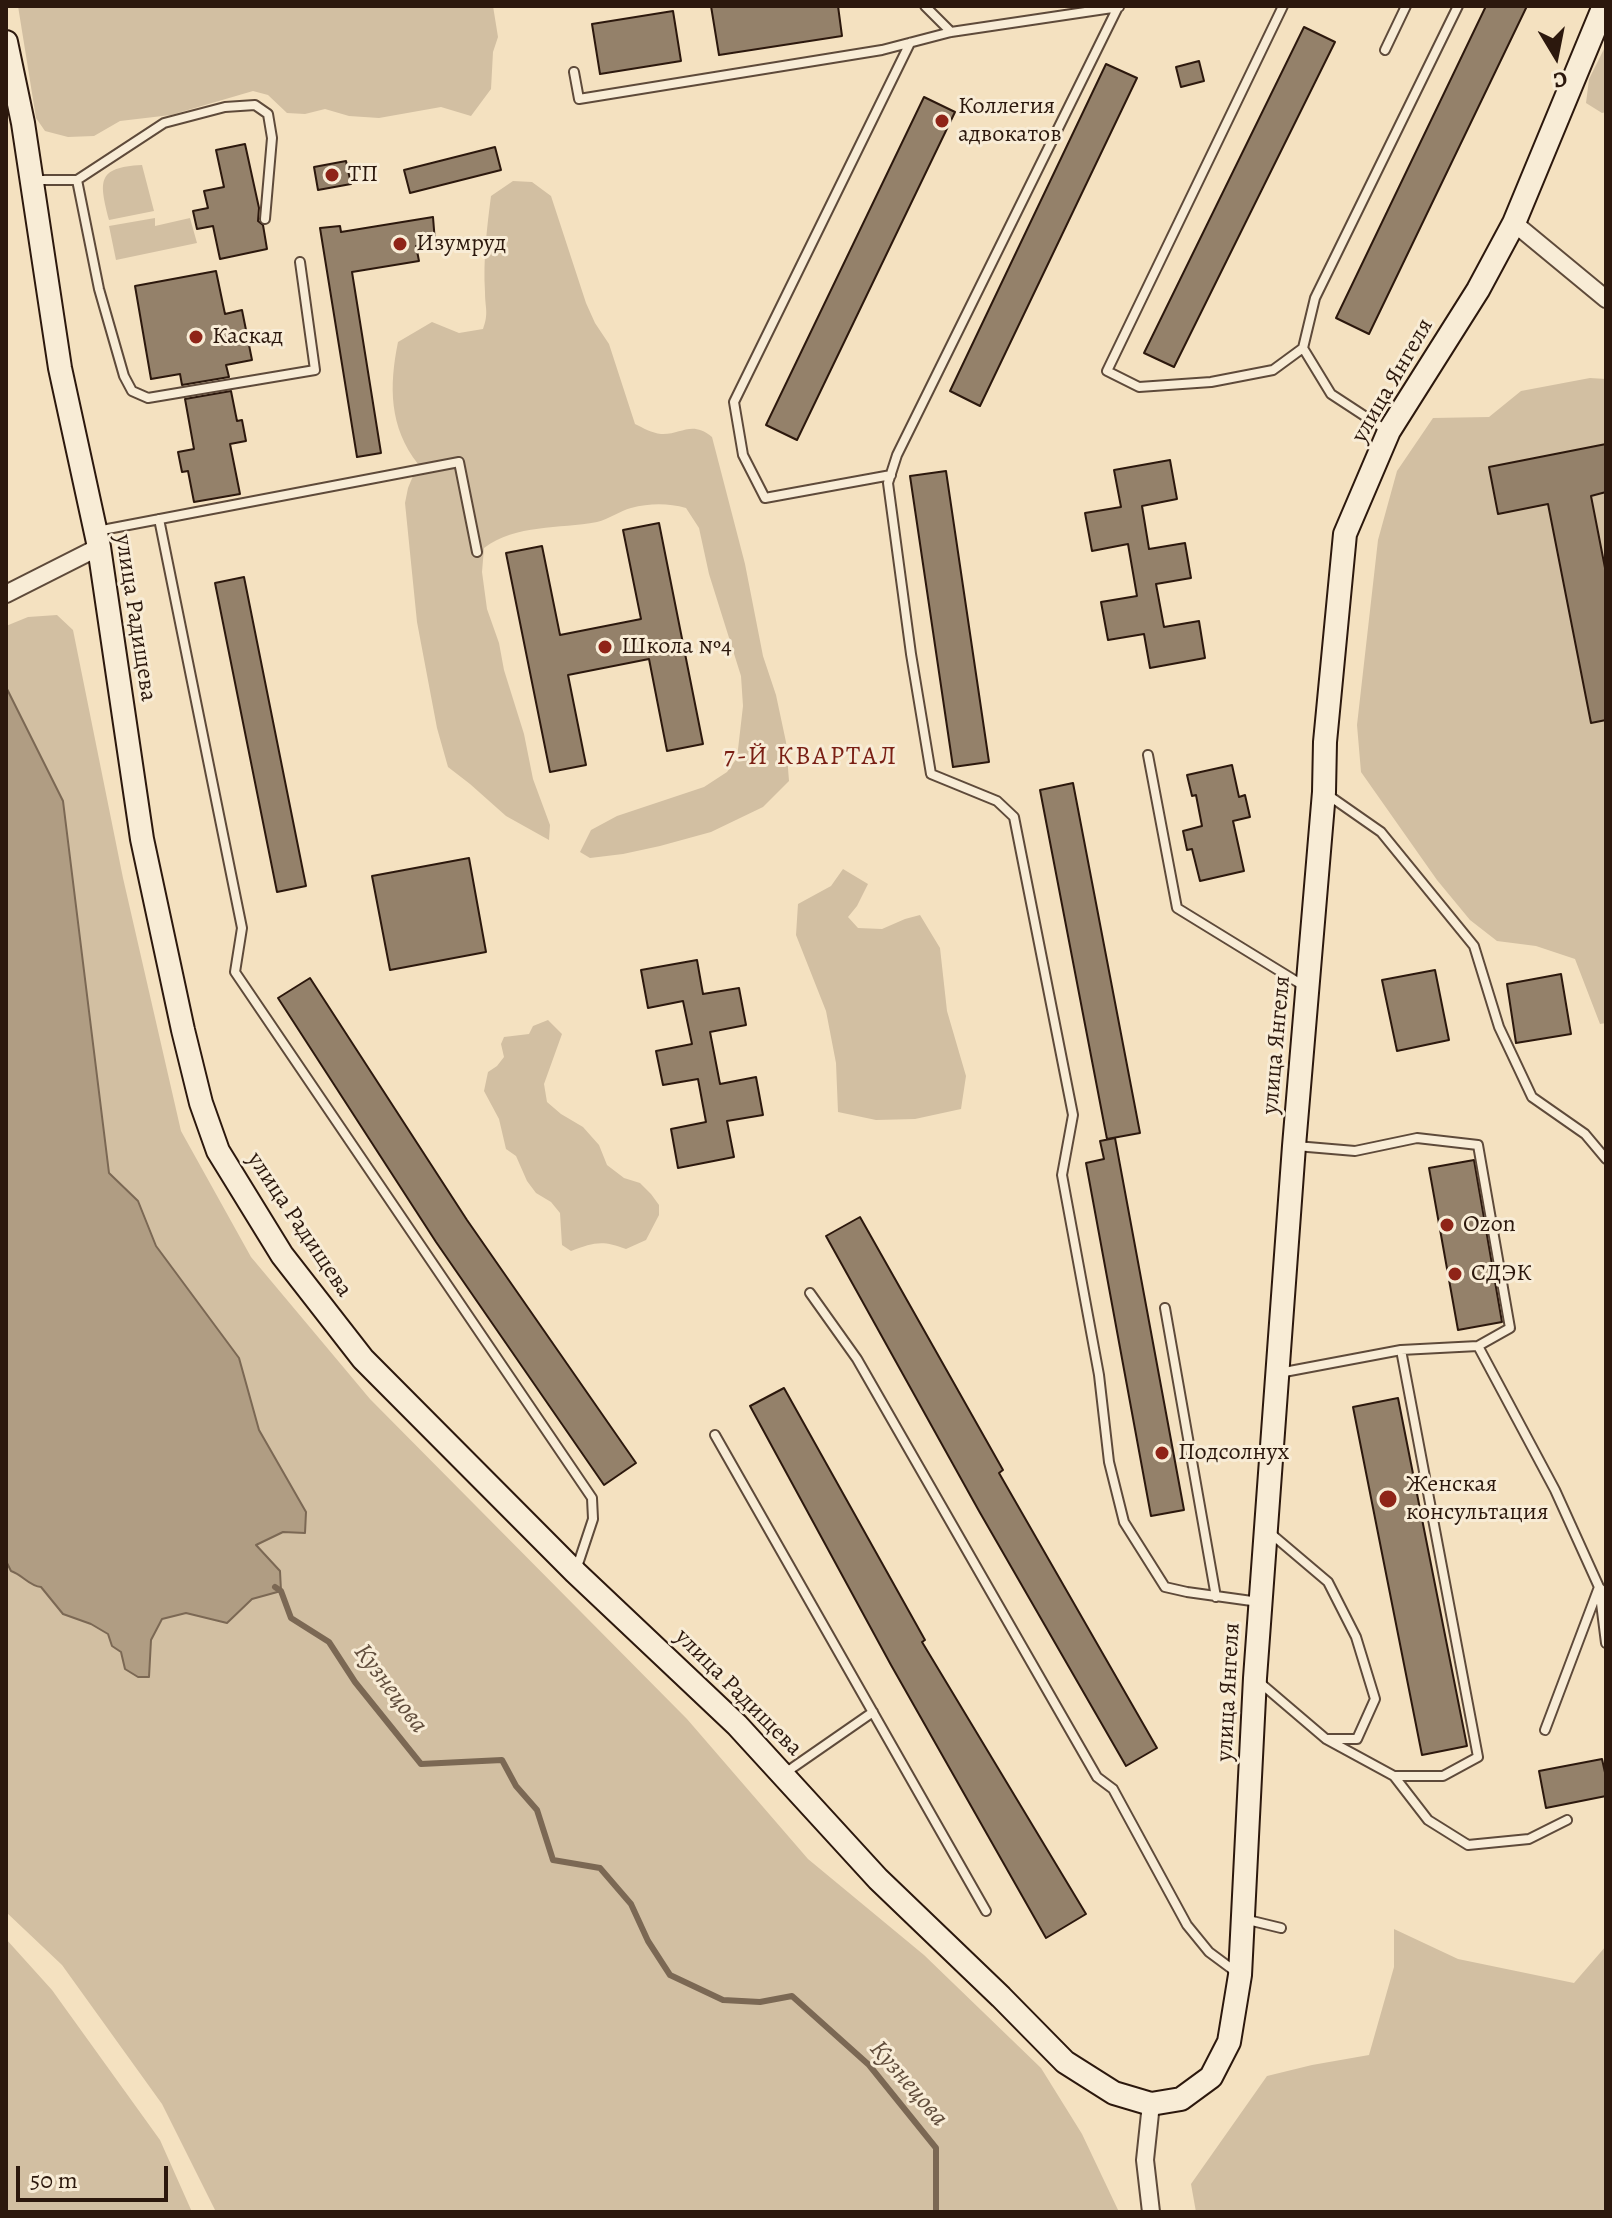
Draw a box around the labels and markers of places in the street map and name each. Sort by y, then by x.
place label: Коллегия адвокатов [958,93,1062,149]
marker: Коллегия адвокатов [933,112,951,130]
place label: ТП [348,161,378,189]
marker: ТП [323,166,341,184]
place label: Изумруд [416,230,506,258]
marker: Изумруд [391,235,409,253]
place label: Каскад [212,323,283,351]
marker: Каскад [187,328,205,346]
place label: Школа №4 [621,633,732,661]
marker: Школа №4 [596,638,614,656]
place label: Ozon [1463,1211,1516,1239]
marker: Ozon [1438,1216,1456,1234]
place label: СДЭК [1471,1260,1531,1288]
marker: СДЭК [1446,1265,1464,1283]
place label: Подсолнух [1178,1439,1289,1467]
marker: Подсолнух [1153,1444,1171,1462]
place label: Женская консультация [1406,1471,1548,1527]
marker: Женская консультация [1377,1488,1399,1510]

